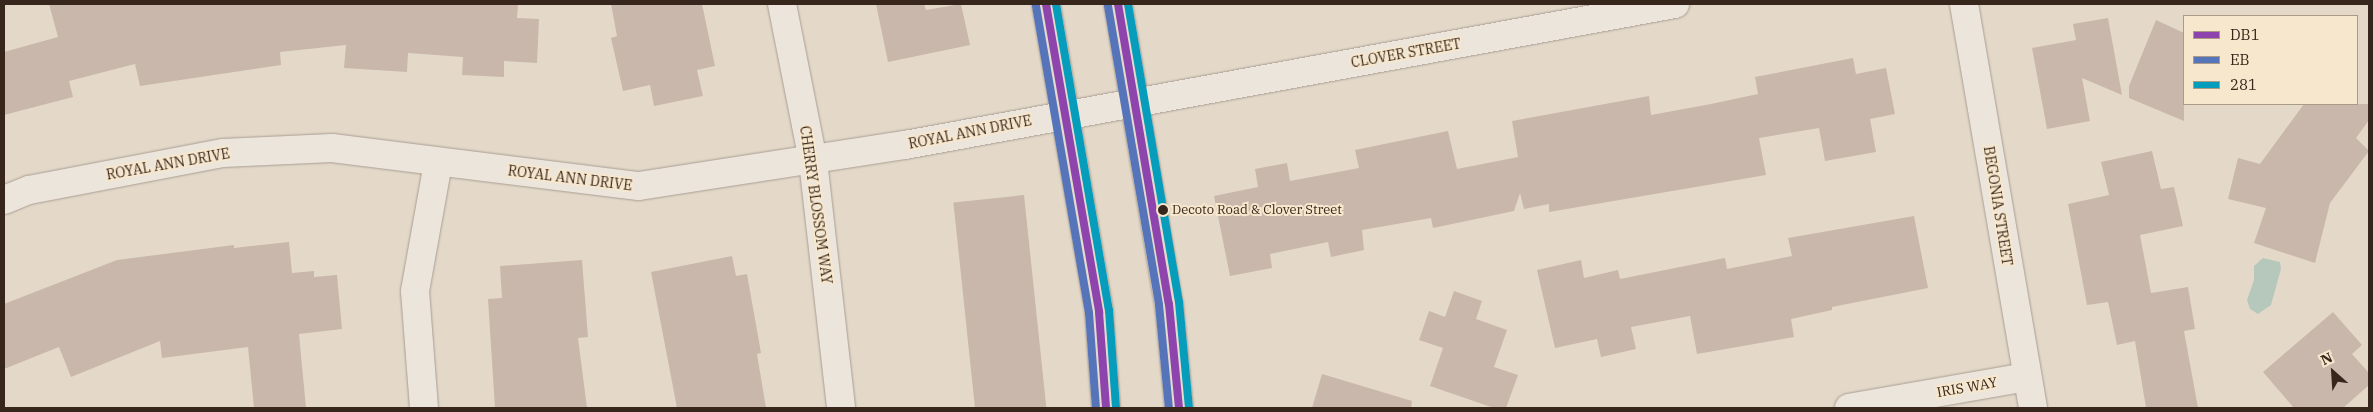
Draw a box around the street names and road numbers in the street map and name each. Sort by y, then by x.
street label: CLOVER STREET [1350,35,1462,71]
street label: ROYAL ANN DRIVE [907,112,1033,152]
street label: CHERRY BLOSSOM WAY [797,125,835,285]
street label: ROYAL ANN DRIVE [105,145,231,183]
street label: BEGONIA STREET [1980,145,2016,267]
street label: ROYAL ANN DRIVE [507,162,633,194]
street label: IRIS WAY [1935,373,1999,401]

